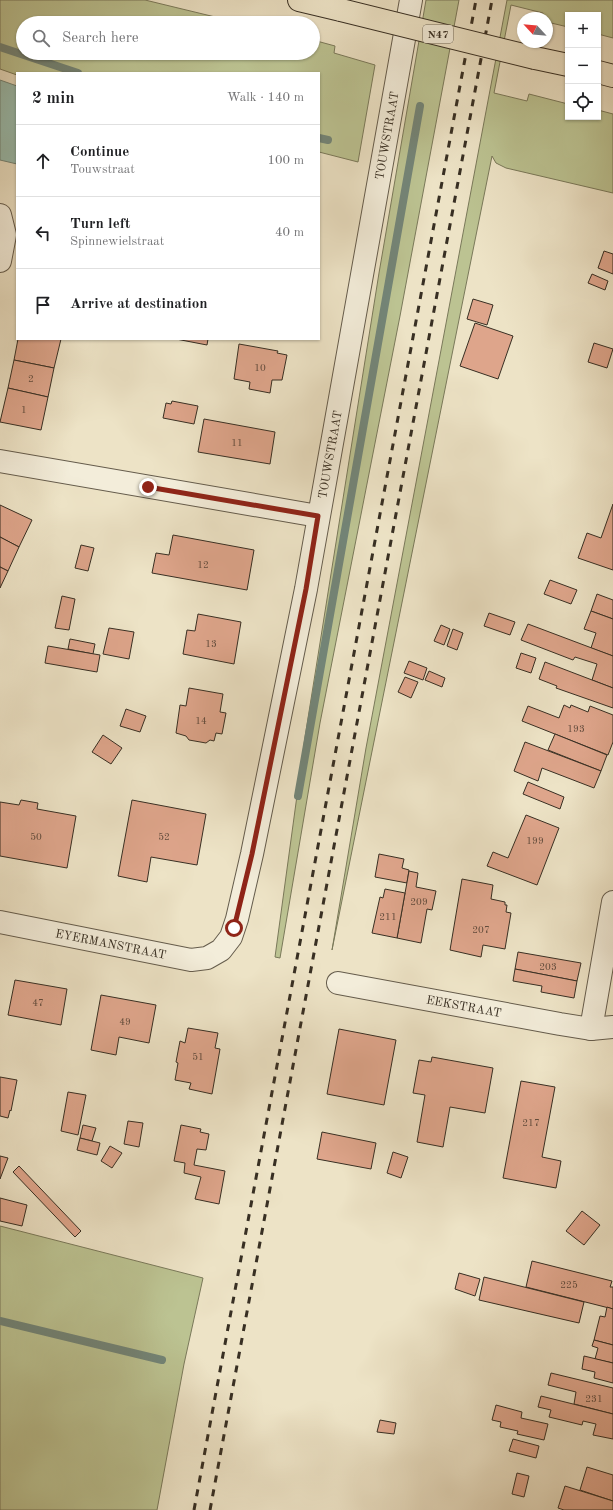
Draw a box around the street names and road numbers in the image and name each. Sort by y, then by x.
road number: N47 [423,25,453,43]
street label: TOUWSTRAAT [374,91,402,181]
street label: TOUWSTRAAT [317,410,345,500]
street label: EYERMANSTRAAT [54,928,167,962]
street label: EEKSTRAAT [425,994,502,1020]

